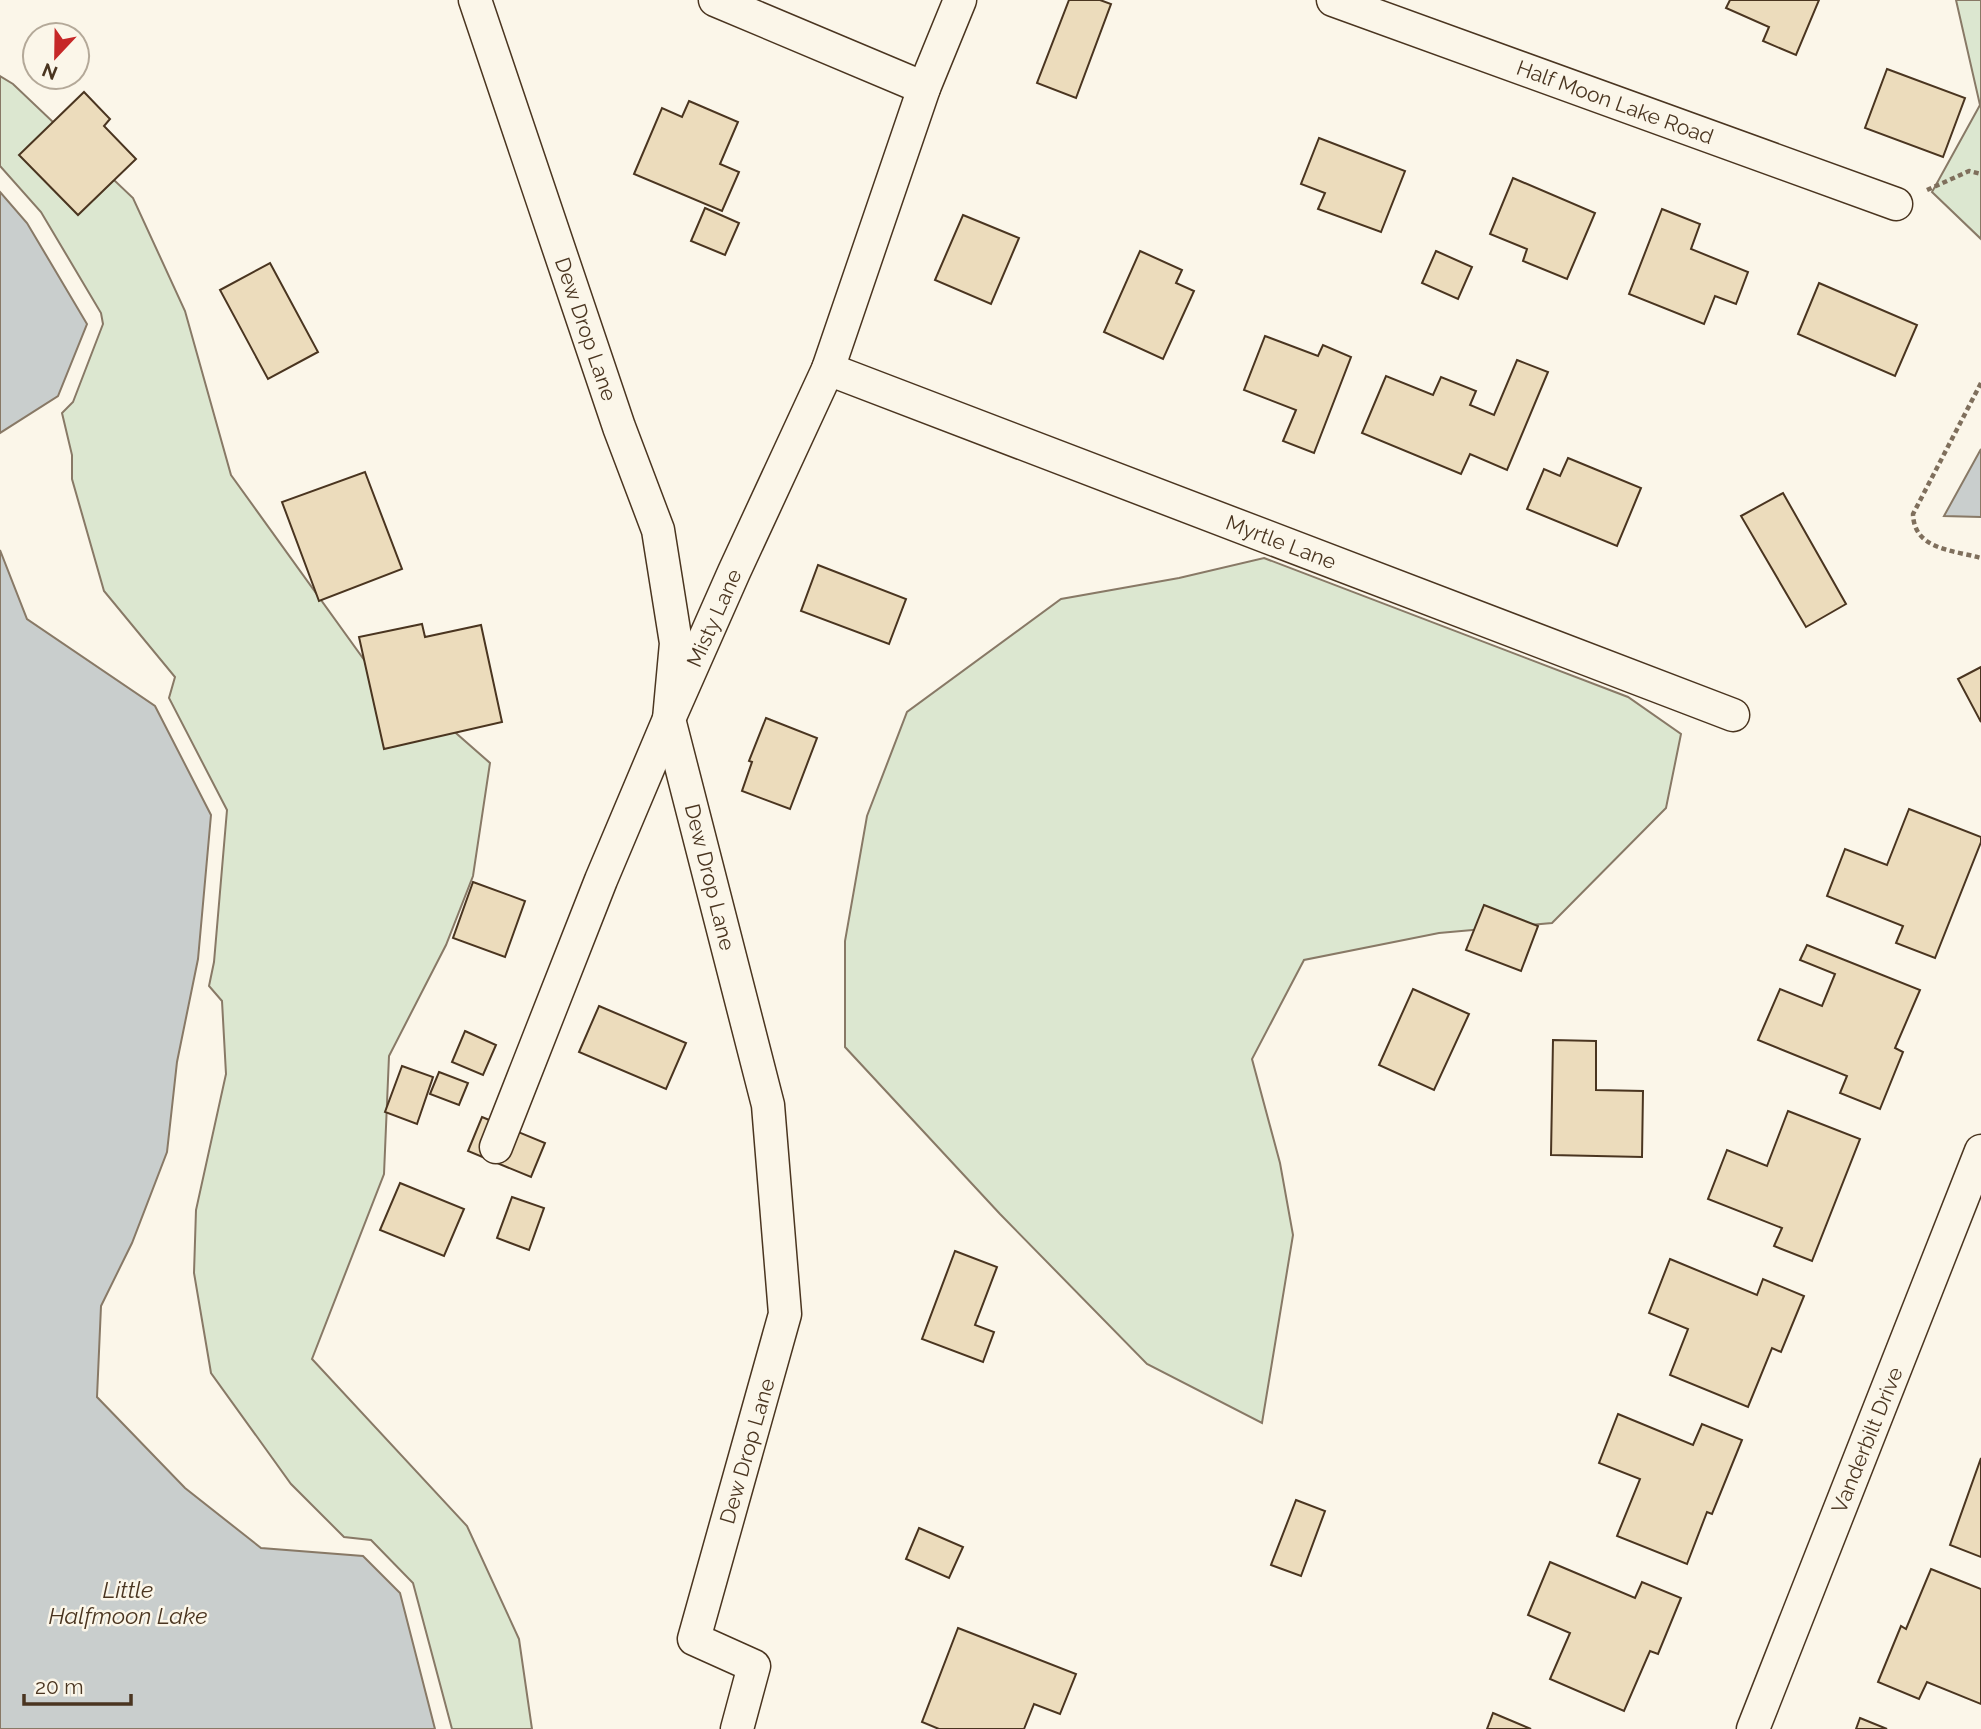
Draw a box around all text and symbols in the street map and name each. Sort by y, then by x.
north arrow [21,21,91,91]
street label: Half Moon Lake Road [1513,55,1717,149]
text: N [39,59,60,85]
street label: Dew Drop Lane [550,254,622,404]
street label: Myrtle Lane [1222,510,1340,574]
street label: Misty Lane [681,565,747,671]
street label: Dew Drop Lane [680,801,740,953]
street label: Vanderbilt Drive [1826,1363,1908,1517]
street label: Dew Drop Lane [714,1375,780,1527]
water label: Little Halfmoon Lake [48,1576,208,1629]
scale bar [24,1662,131,1706]
text: 20 m [35,1674,83,1699]

